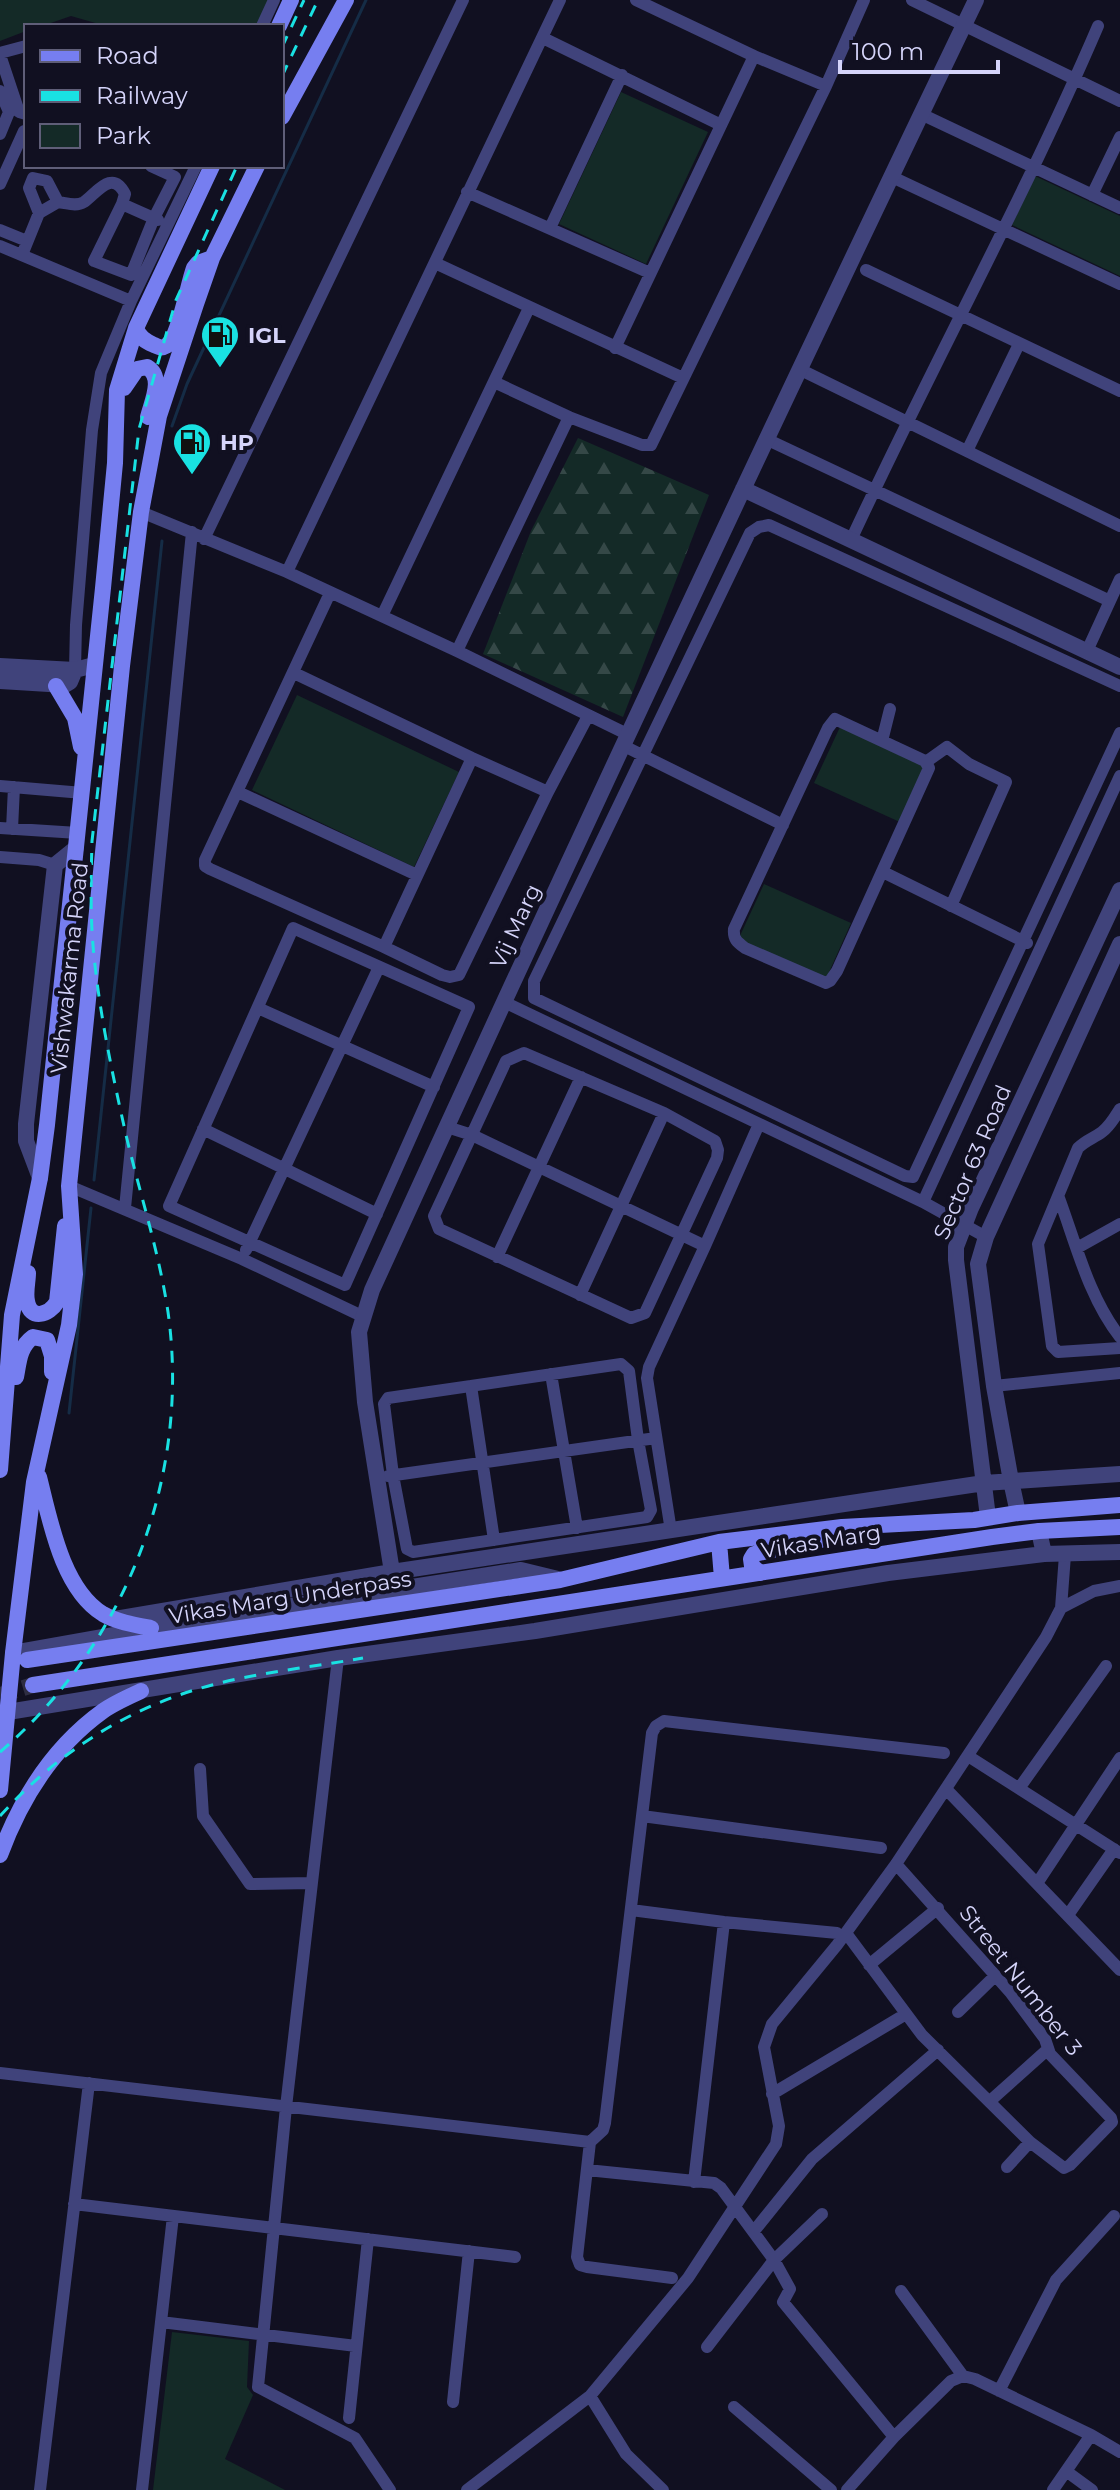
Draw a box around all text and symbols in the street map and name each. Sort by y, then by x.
legend [24,24,284,168]
scale bar [840,24,998,74]
text: 100 m [852,37,924,66]
text: Road [96,41,159,70]
text: Railway [96,81,188,110]
text: Park [96,121,151,150]
fuel station icon: IGL [199,314,241,369]
place label: IGL [248,322,286,349]
fuel station icon: HP [171,421,213,476]
place label: HP [220,429,254,456]
street label: Vishwakarma Road [45,861,94,1075]
street label: Vij Marg [484,880,547,973]
street label: Sector 63 Road [928,1081,1017,1244]
street label: Vikas Marg [759,1519,883,1564]
street label: Vikas Marg Underpass [167,1565,413,1630]
street label: Street Number 3 [953,1900,1088,2061]

